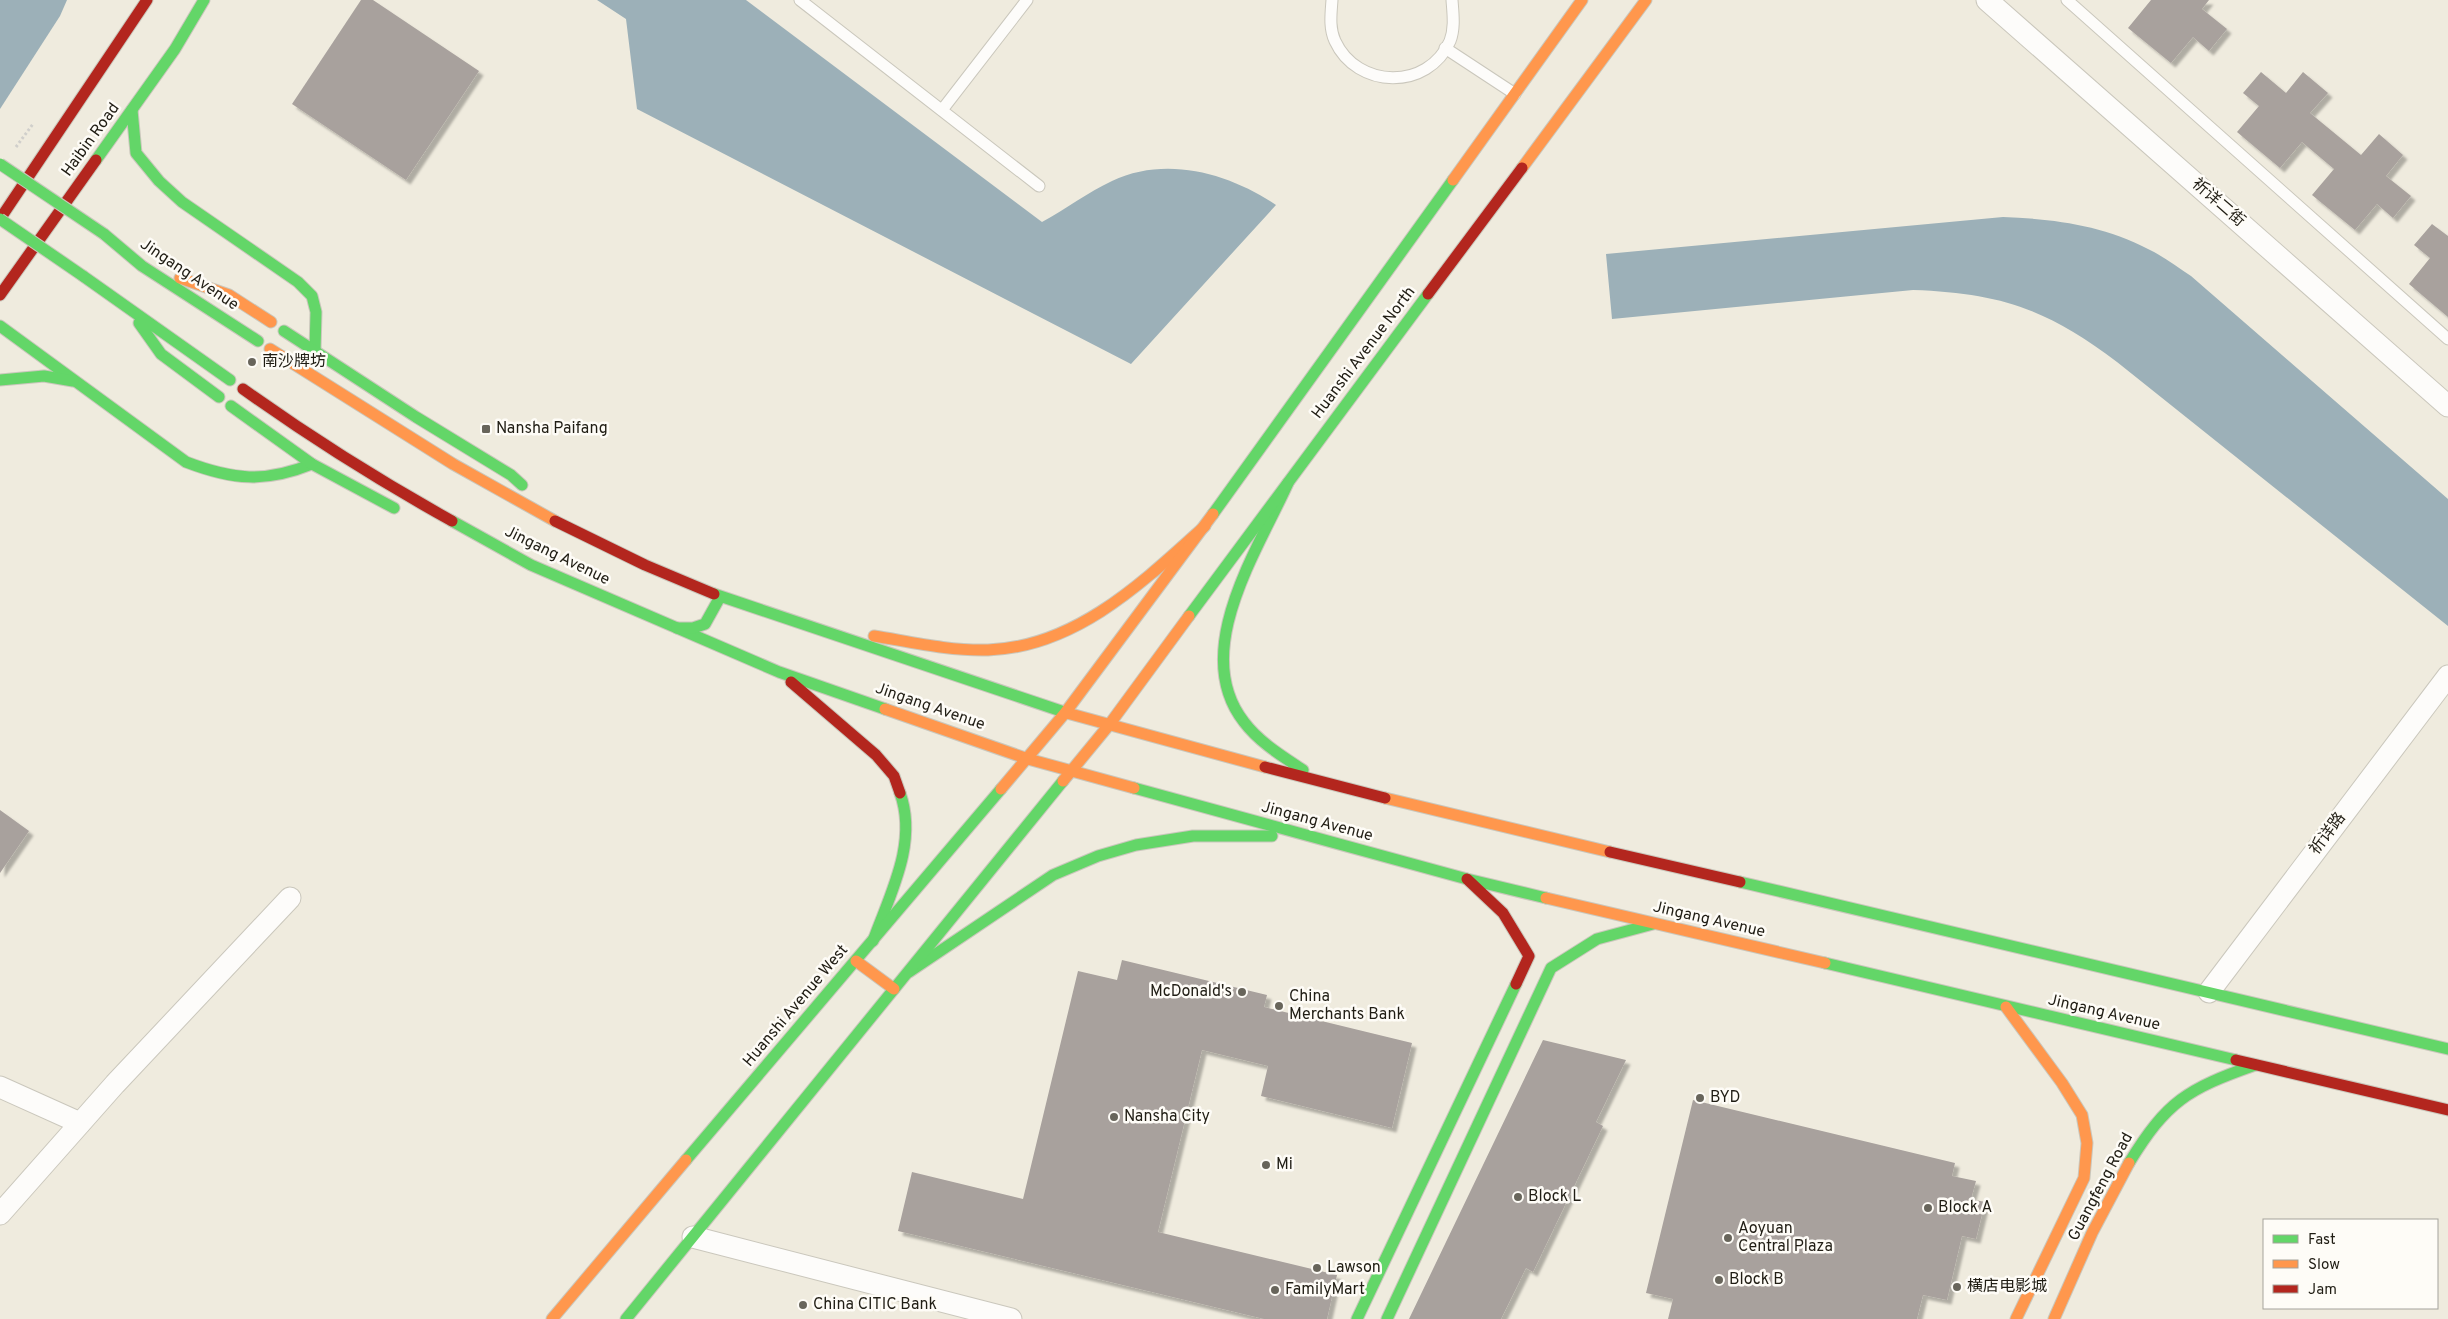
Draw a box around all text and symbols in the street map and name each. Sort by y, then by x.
street label: Haibin Road [58,99,124,181]
street label: 祈详二街 [2187,174,2249,232]
street label: Jingang Avenue [136,235,242,315]
street label: Huanshi Avenue North [1308,283,1420,423]
place label: 南沙牌坊 [262,352,326,372]
marker: 南沙牌坊 [246,356,258,368]
place label: Nansha Paifang [496,419,608,439]
marker: Nansha Paifang [480,423,492,435]
street label: Jingang Avenue [501,522,613,590]
street label: Jingang Avenue [873,679,987,735]
street label: Jingang Avenue [1259,798,1375,846]
street label: 祈详路 [2306,809,2350,859]
street label: Jingang Avenue [1651,897,1767,943]
street label: Huanshi Avenue West [739,941,853,1071]
place label: McDonald's [1150,982,1232,1002]
marker: McDonald's [1236,986,1248,998]
place label: China Merchants Bank [1289,987,1405,1025]
street label: Jingang Avenue [2046,990,2162,1036]
marker: China Merchants Bank [1273,1000,1285,1012]
place label: BYD [1710,1088,1740,1108]
marker: BYD [1694,1092,1706,1104]
place label: Nansha City [1124,1107,1210,1127]
marker: Nansha City [1108,1111,1120,1123]
street label: Guangfeng Road [2064,1129,2138,1245]
place label: Mi [1276,1155,1293,1175]
marker: Mi [1260,1159,1272,1171]
place label: Block L [1528,1187,1581,1207]
marker: Block L [1512,1191,1524,1203]
place label: Block A [1938,1198,1992,1218]
marker: Block A [1922,1202,1934,1214]
place label: Aoyuan Central Plaza [1738,1219,1833,1257]
legend [2263,1219,2438,1309]
text: Fast [2308,1231,2336,1250]
marker: Aoyuan Central Plaza [1722,1232,1734,1244]
text: Slow [2308,1256,2340,1275]
place label: Lawson [1327,1258,1381,1278]
marker: Lawson [1311,1262,1323,1274]
place label: Block B [1729,1270,1784,1290]
marker: Block B [1713,1274,1725,1286]
place label: 横店电影城 [1967,1277,2047,1297]
place label: FamilyMart [1285,1280,1365,1300]
marker: 横店电影城 [1951,1281,1963,1293]
text: Jam [2308,1281,2337,1300]
marker: FamilyMart [1269,1284,1281,1296]
place label: China CITIC Bank [813,1295,937,1315]
marker: China CITIC Bank [797,1299,809,1311]

